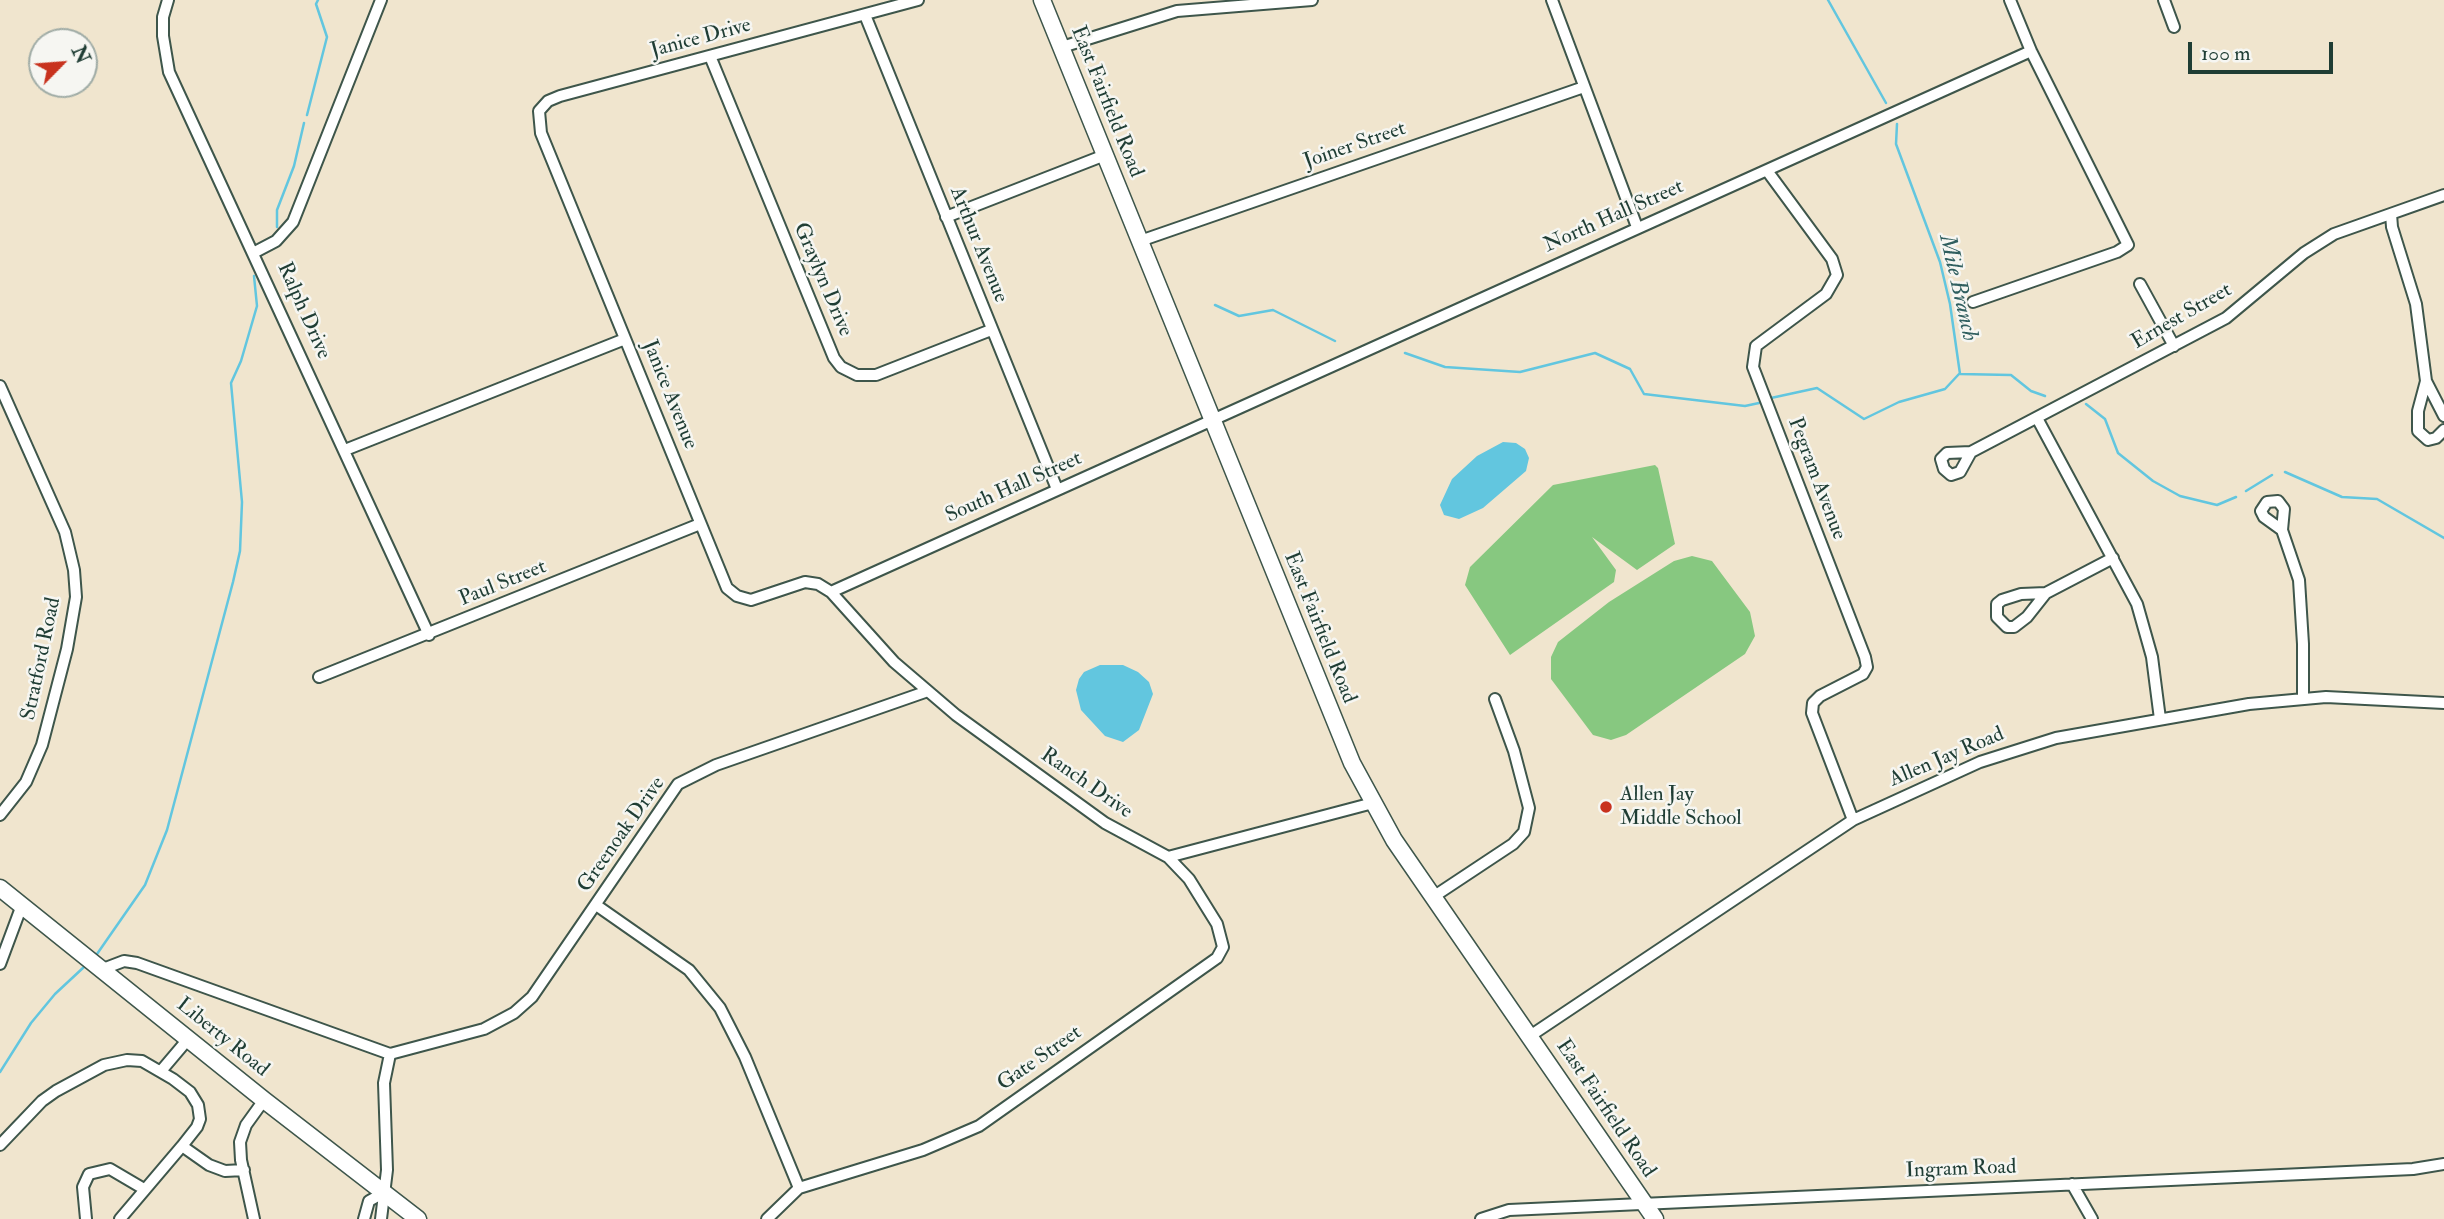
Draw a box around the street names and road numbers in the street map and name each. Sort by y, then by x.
street label: Janice Drive [648,14,754,64]
street label: East Fairfield Road [1064,23,1148,181]
street label: Joiner Street [1301,117,1409,175]
street label: North Hall Street [1540,175,1688,259]
street label: Arthur Avenue [943,183,1013,307]
street label: Graylyn Drive [787,219,857,341]
street label: Ralph Drive [271,259,335,363]
street label: Ernest Street [2127,278,2237,356]
street label: Janice Avenue [636,337,702,453]
street label: Pegram Avenue [1781,414,1851,544]
street label: South Hall Street [942,447,1086,529]
street label: East Fairfield Road [1277,549,1361,707]
street label: Paul Street [456,555,550,613]
street label: Stratford Road [17,595,67,723]
street label: Allen Jay Road [1886,723,2008,793]
street label: Ranch Drive [1035,743,1137,825]
street label: Greenoak Drive [573,772,671,898]
street label: Liberty Road [171,993,273,1083]
street label: Gate Street [993,1021,1087,1097]
street label: East Fairfield Road [1550,1035,1660,1183]
street label: Ingram Road [1905,1155,2017,1185]

